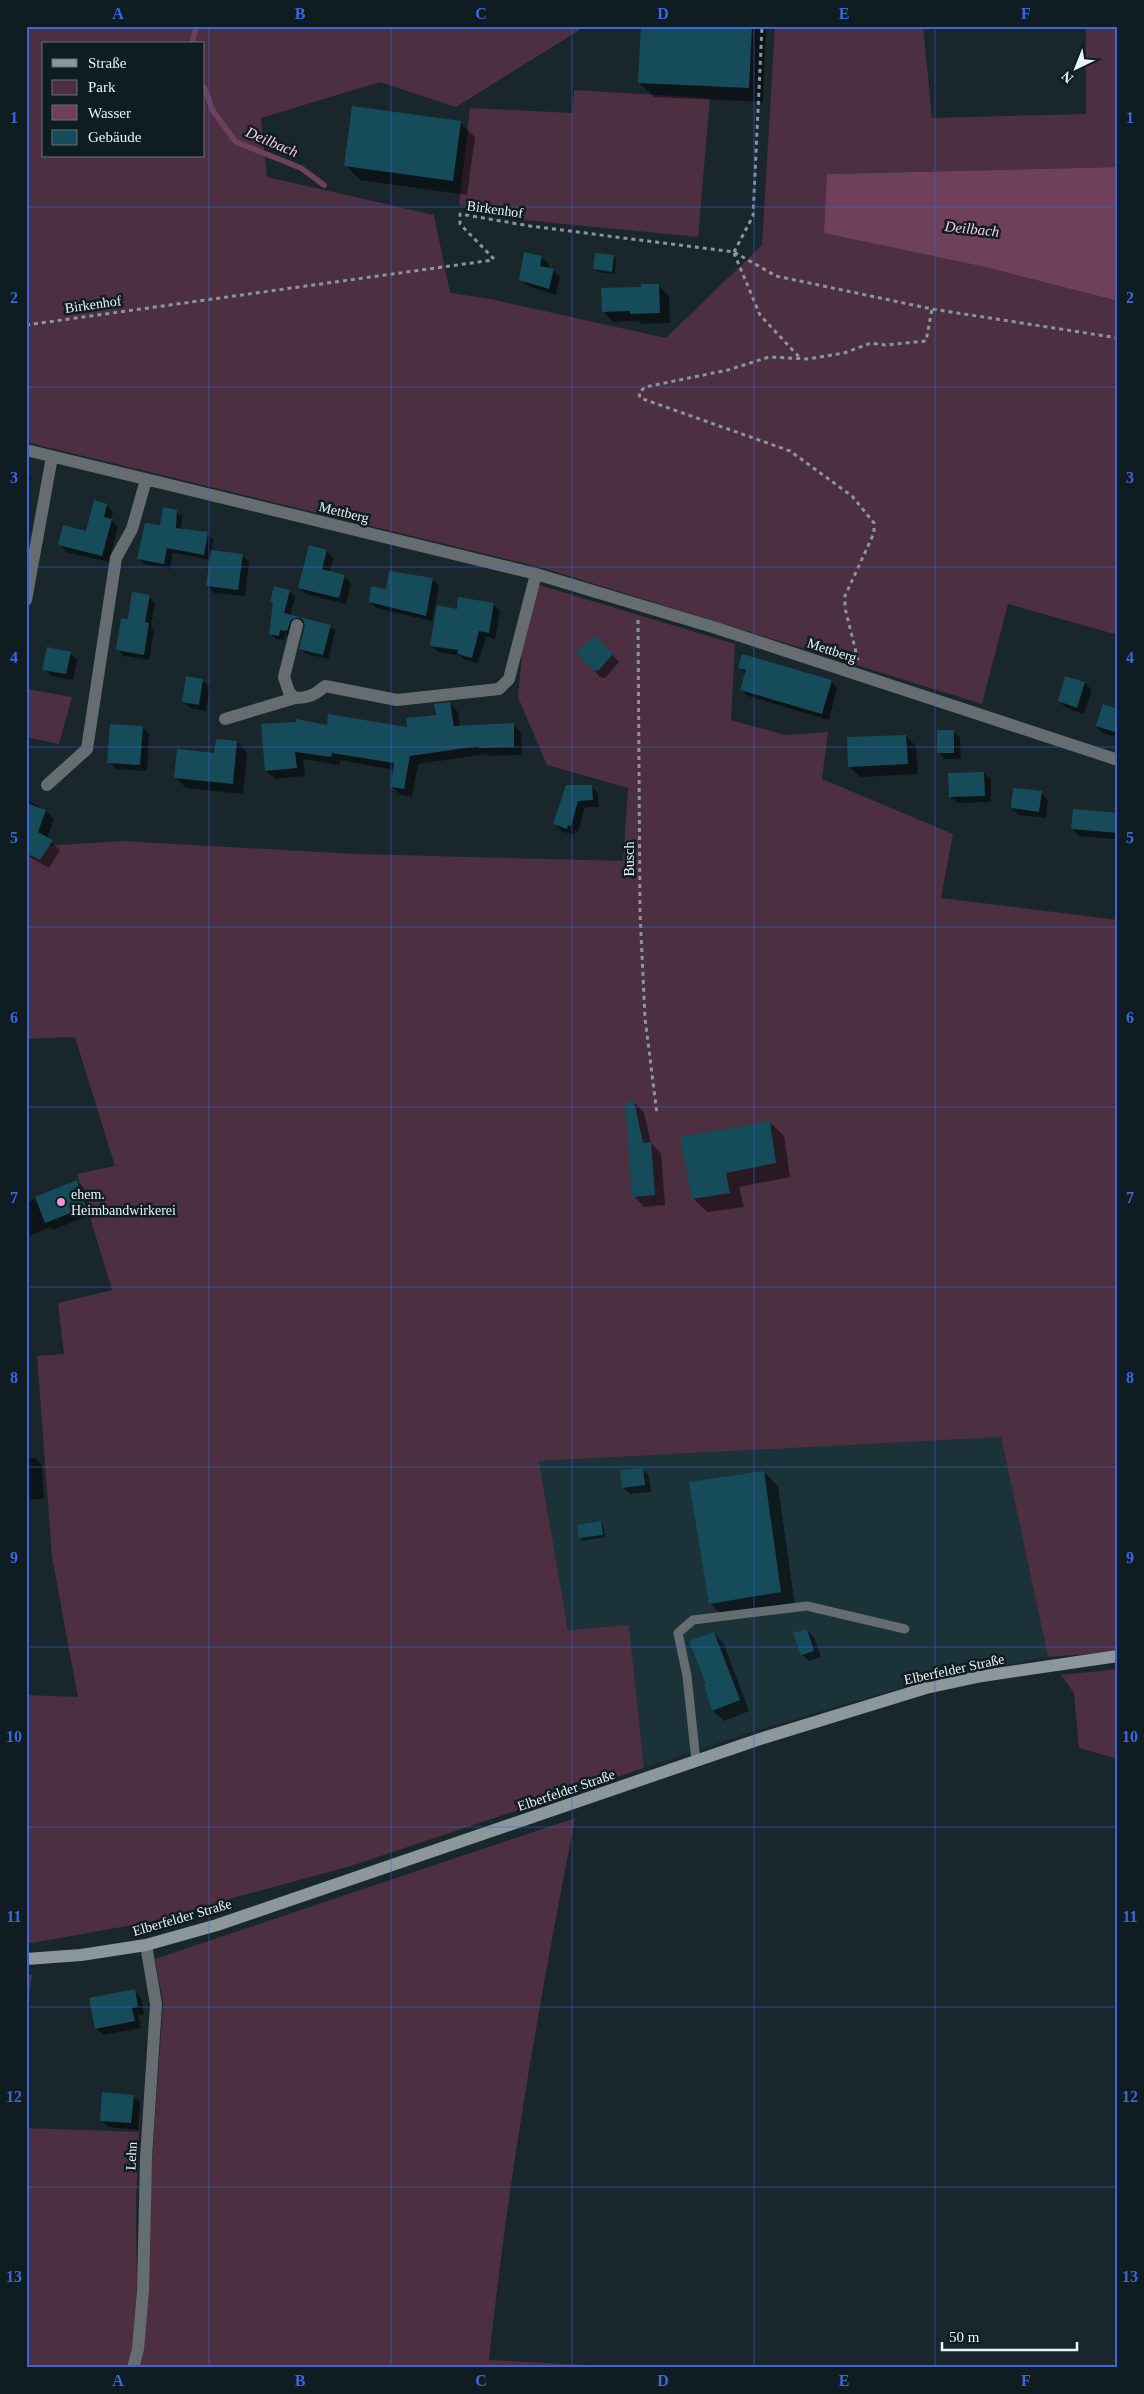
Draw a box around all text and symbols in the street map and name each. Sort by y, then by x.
text: A [112,5,124,22]
text: B [295,5,306,22]
text: C [475,5,487,22]
text: D [657,5,669,22]
text: E [839,5,849,22]
text: F [1021,5,1031,22]
legend [42,42,205,158]
north arrow [1052,42,1102,92]
text: Straße [88,55,127,71]
text: N [1059,68,1076,86]
text: Park [88,79,116,95]
text: Wasser [88,105,131,121]
text: 1 [10,109,18,126]
text: 1 [1126,109,1134,126]
water label: Deilbach [243,124,300,160]
text: Gebäude [88,129,142,145]
street label: Birkenhof [466,198,524,221]
water label: Deilbach [943,218,1000,240]
text: 2 [10,289,18,306]
text: 2 [1126,289,1134,306]
street label: Birkenhof [64,293,123,316]
text: 3 [10,469,18,486]
text: 3 [1126,469,1134,486]
street label: Mettberg [317,499,370,526]
street label: Mettberg [805,635,858,666]
text: 4 [10,649,18,666]
text: 4 [1126,649,1134,666]
text: 5 [10,829,18,846]
text: 5 [1126,829,1134,846]
street label: Busch [622,842,637,877]
text: 6 [10,1009,18,1026]
text: 6 [1126,1009,1134,1026]
place label: ehem. Heimbandwirkerei [71,1187,176,1218]
text: 7 [10,1189,18,1206]
text: 7 [1126,1189,1134,1206]
marker: ehem. Heimbandwirkerei [55,1196,67,1208]
text: 8 [10,1369,18,1386]
text: 8 [1126,1369,1134,1386]
text: 9 [10,1549,18,1566]
text: 9 [1126,1549,1134,1566]
street label: Elberfelder Straße [903,1652,1006,1687]
text: 10 [6,1728,22,1745]
text: 10 [1122,1728,1138,1745]
street label: Elberfelder Straße [515,1767,617,1814]
street label: Elberfelder Straße [131,1896,233,1939]
text: 11 [6,1908,22,1925]
text: 11 [1122,1908,1138,1925]
text: 12 [6,2088,22,2105]
text: 12 [1122,2088,1138,2105]
street label: Lehn [123,2141,140,2171]
text: 13 [6,2268,22,2285]
text: 13 [1122,2268,1138,2285]
scale bar [942,2319,1076,2351]
text: 50 m [949,2329,980,2345]
text: A [112,2372,124,2389]
text: B [295,2372,306,2389]
text: C [475,2372,487,2389]
text: D [657,2372,669,2389]
text: E [839,2372,849,2389]
text: F [1021,2372,1031,2389]

